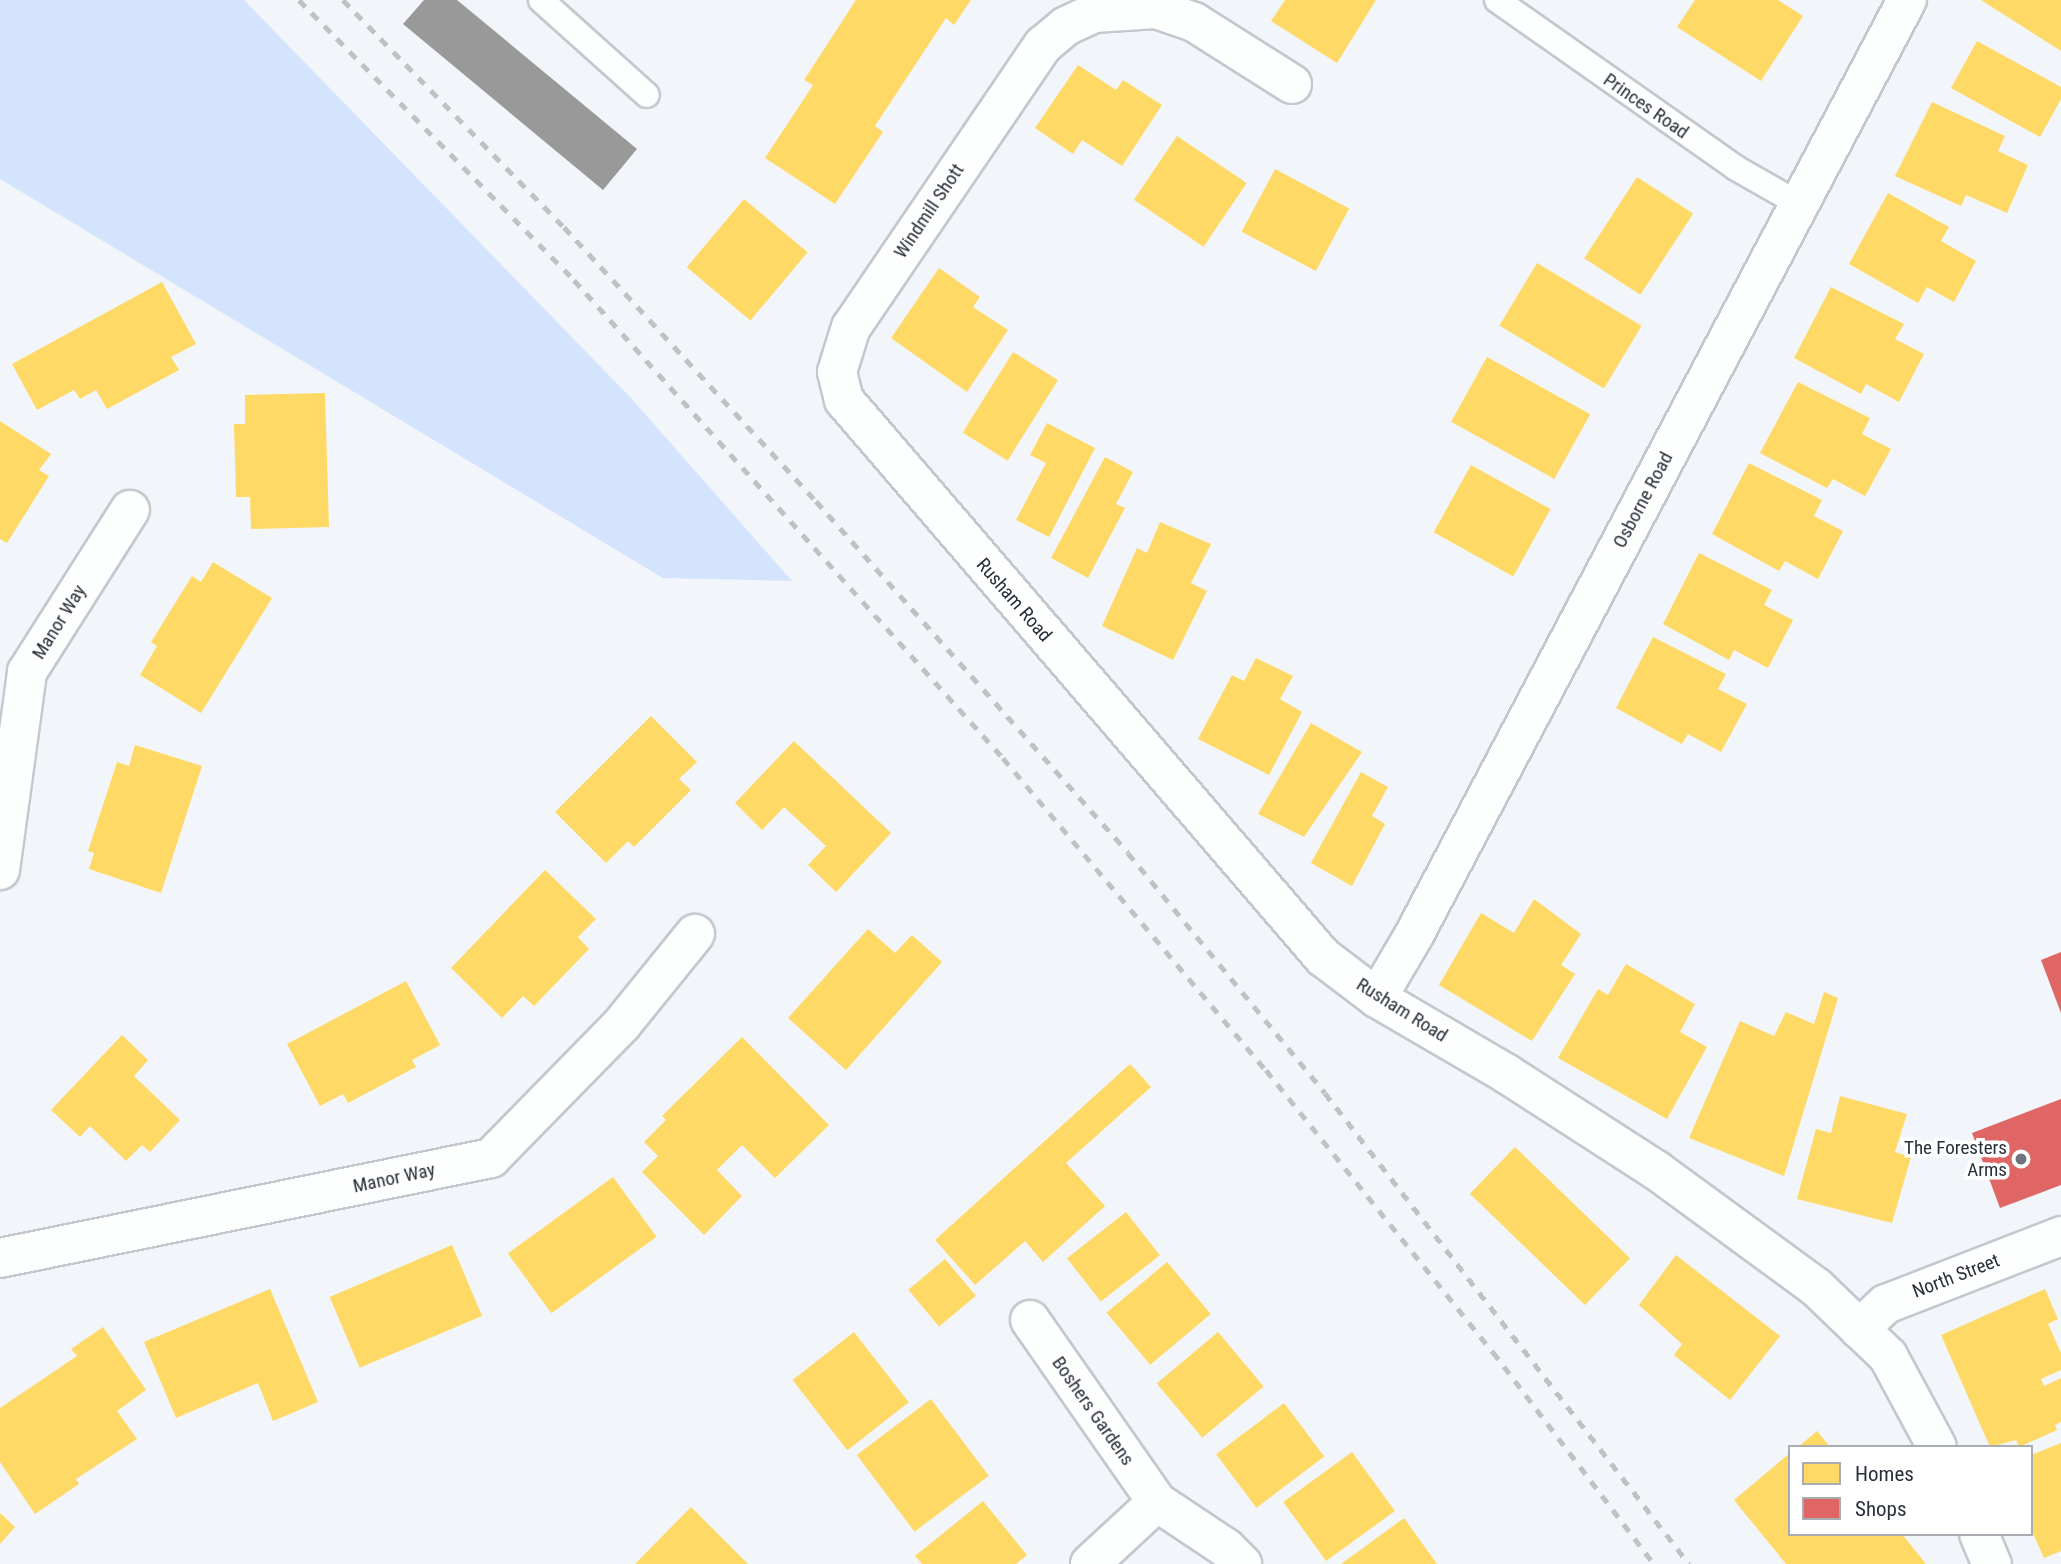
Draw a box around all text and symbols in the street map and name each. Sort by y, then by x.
street label: Princes Road [1599,68,1693,144]
street label: Windmill Shott [889,159,969,263]
street label: Osborne Road [1608,448,1678,552]
street label: Rusham Road [972,554,1056,646]
street label: Manor Way [27,581,91,663]
street label: Rusham Road [1352,973,1452,1047]
place label: The Foresters Arms [1904,1137,2007,1181]
marker: The Foresters Arms [2013,1151,2029,1167]
street label: Manor Way [351,1158,437,1198]
street label: North Street [1909,1249,2003,1303]
street label: Boshers Gardens [1047,1352,1139,1470]
legend [1788,1445,2033,1536]
text: Homes [1855,1462,1914,1486]
text: Shops [1855,1497,1907,1521]

